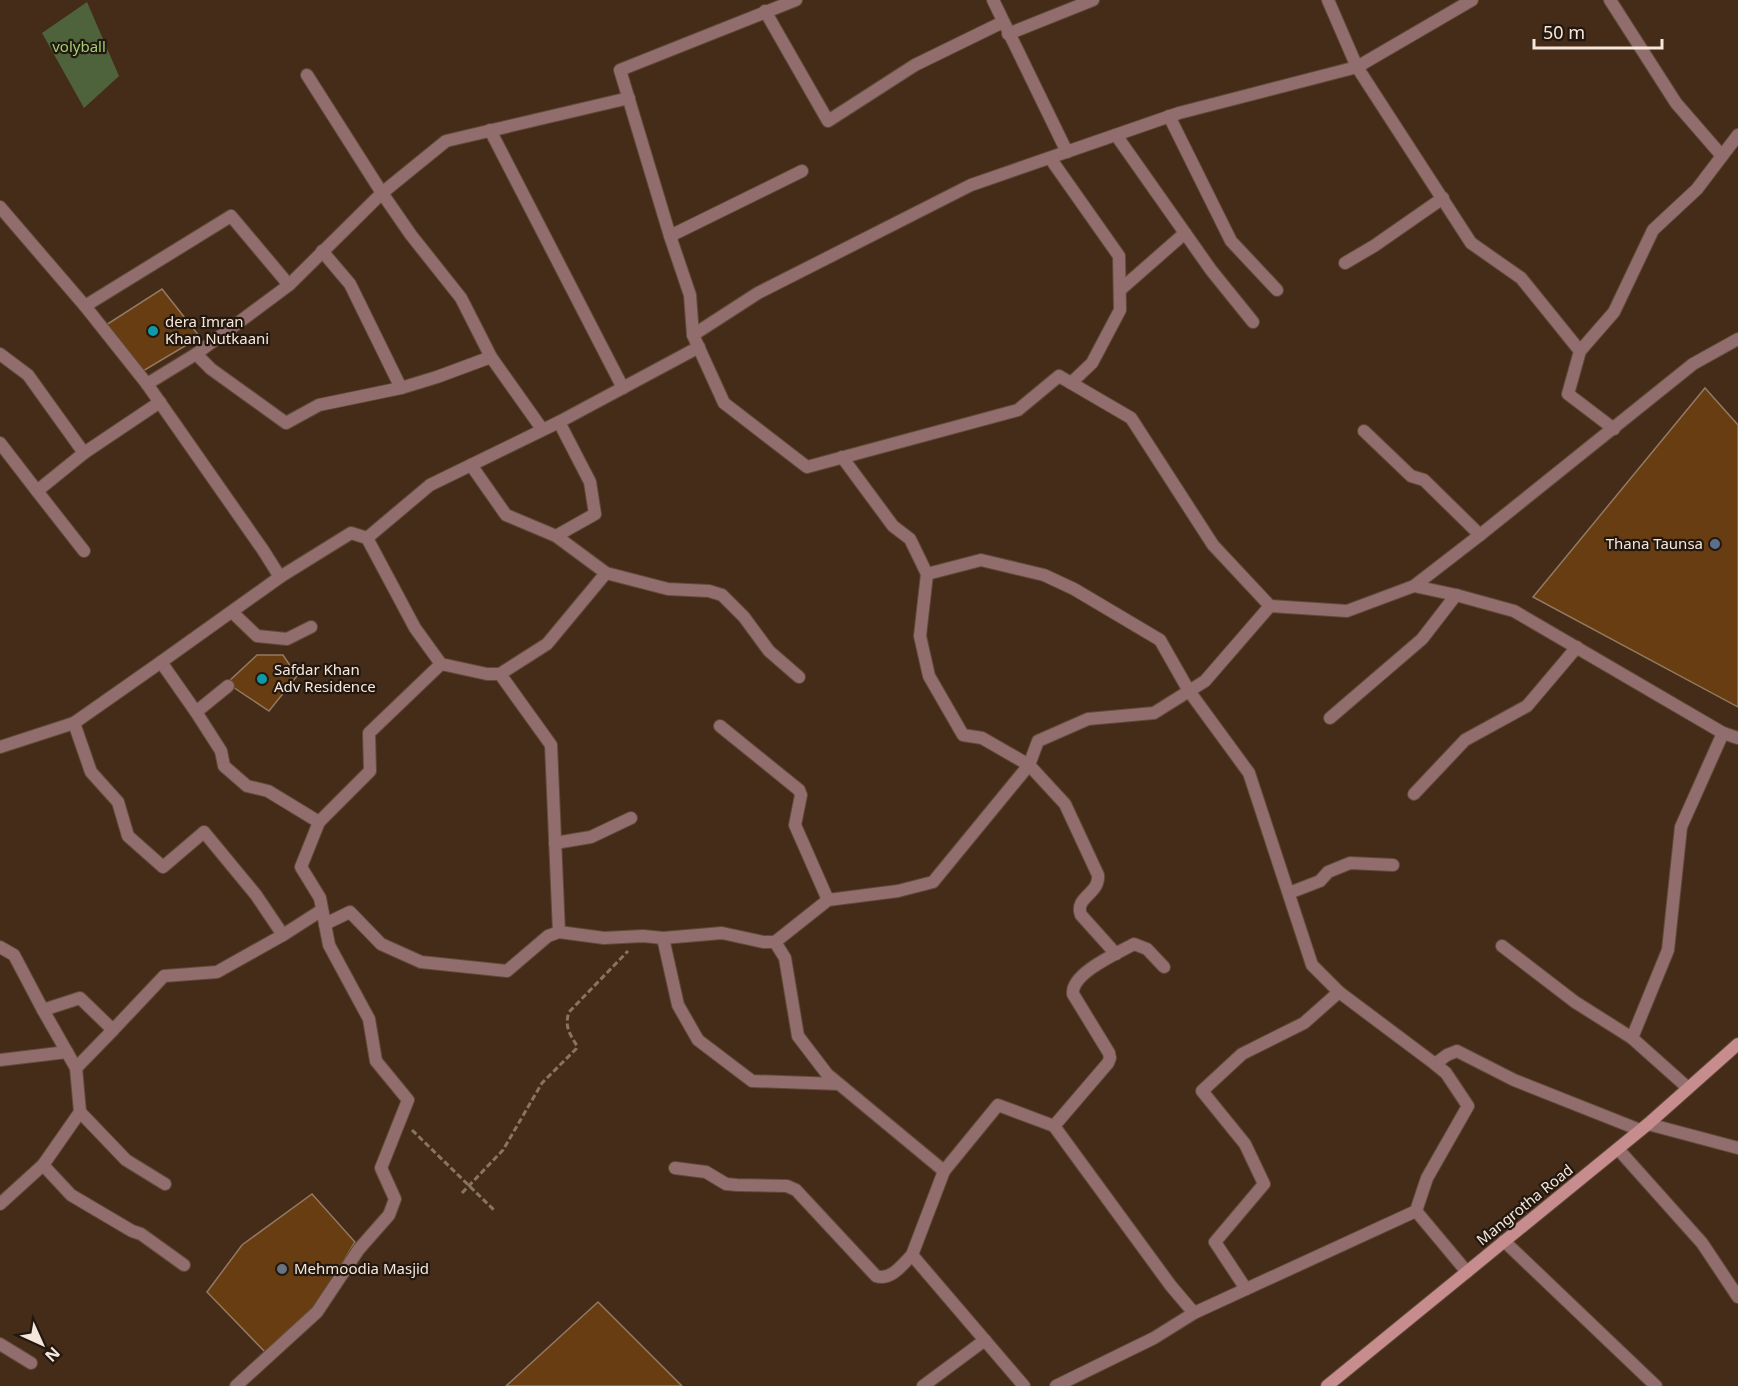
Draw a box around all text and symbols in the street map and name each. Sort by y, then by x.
scale bar [1534,12,1662,50]
text: 50 m [1543,20,1585,44]
park label: volyball [52,36,106,56]
place label: dera Imran Khan Nutkaani [165,311,269,348]
marker: dera Imran Khan Nutkaani [146,324,160,338]
place label: Thana Taunsa [1606,533,1703,553]
marker: Thana Taunsa [1708,537,1722,551]
place label: Safdar Khan Adv Residence [274,659,376,696]
marker: Safdar Khan Adv Residence [255,672,269,686]
street label: Mangrotha Road [1472,1159,1577,1249]
place label: Mehmoodia Masjid [294,1258,429,1278]
marker: Mehmoodia Masjid [275,1262,289,1276]
north arrow [12,1314,72,1374]
text: N [40,1342,65,1367]

